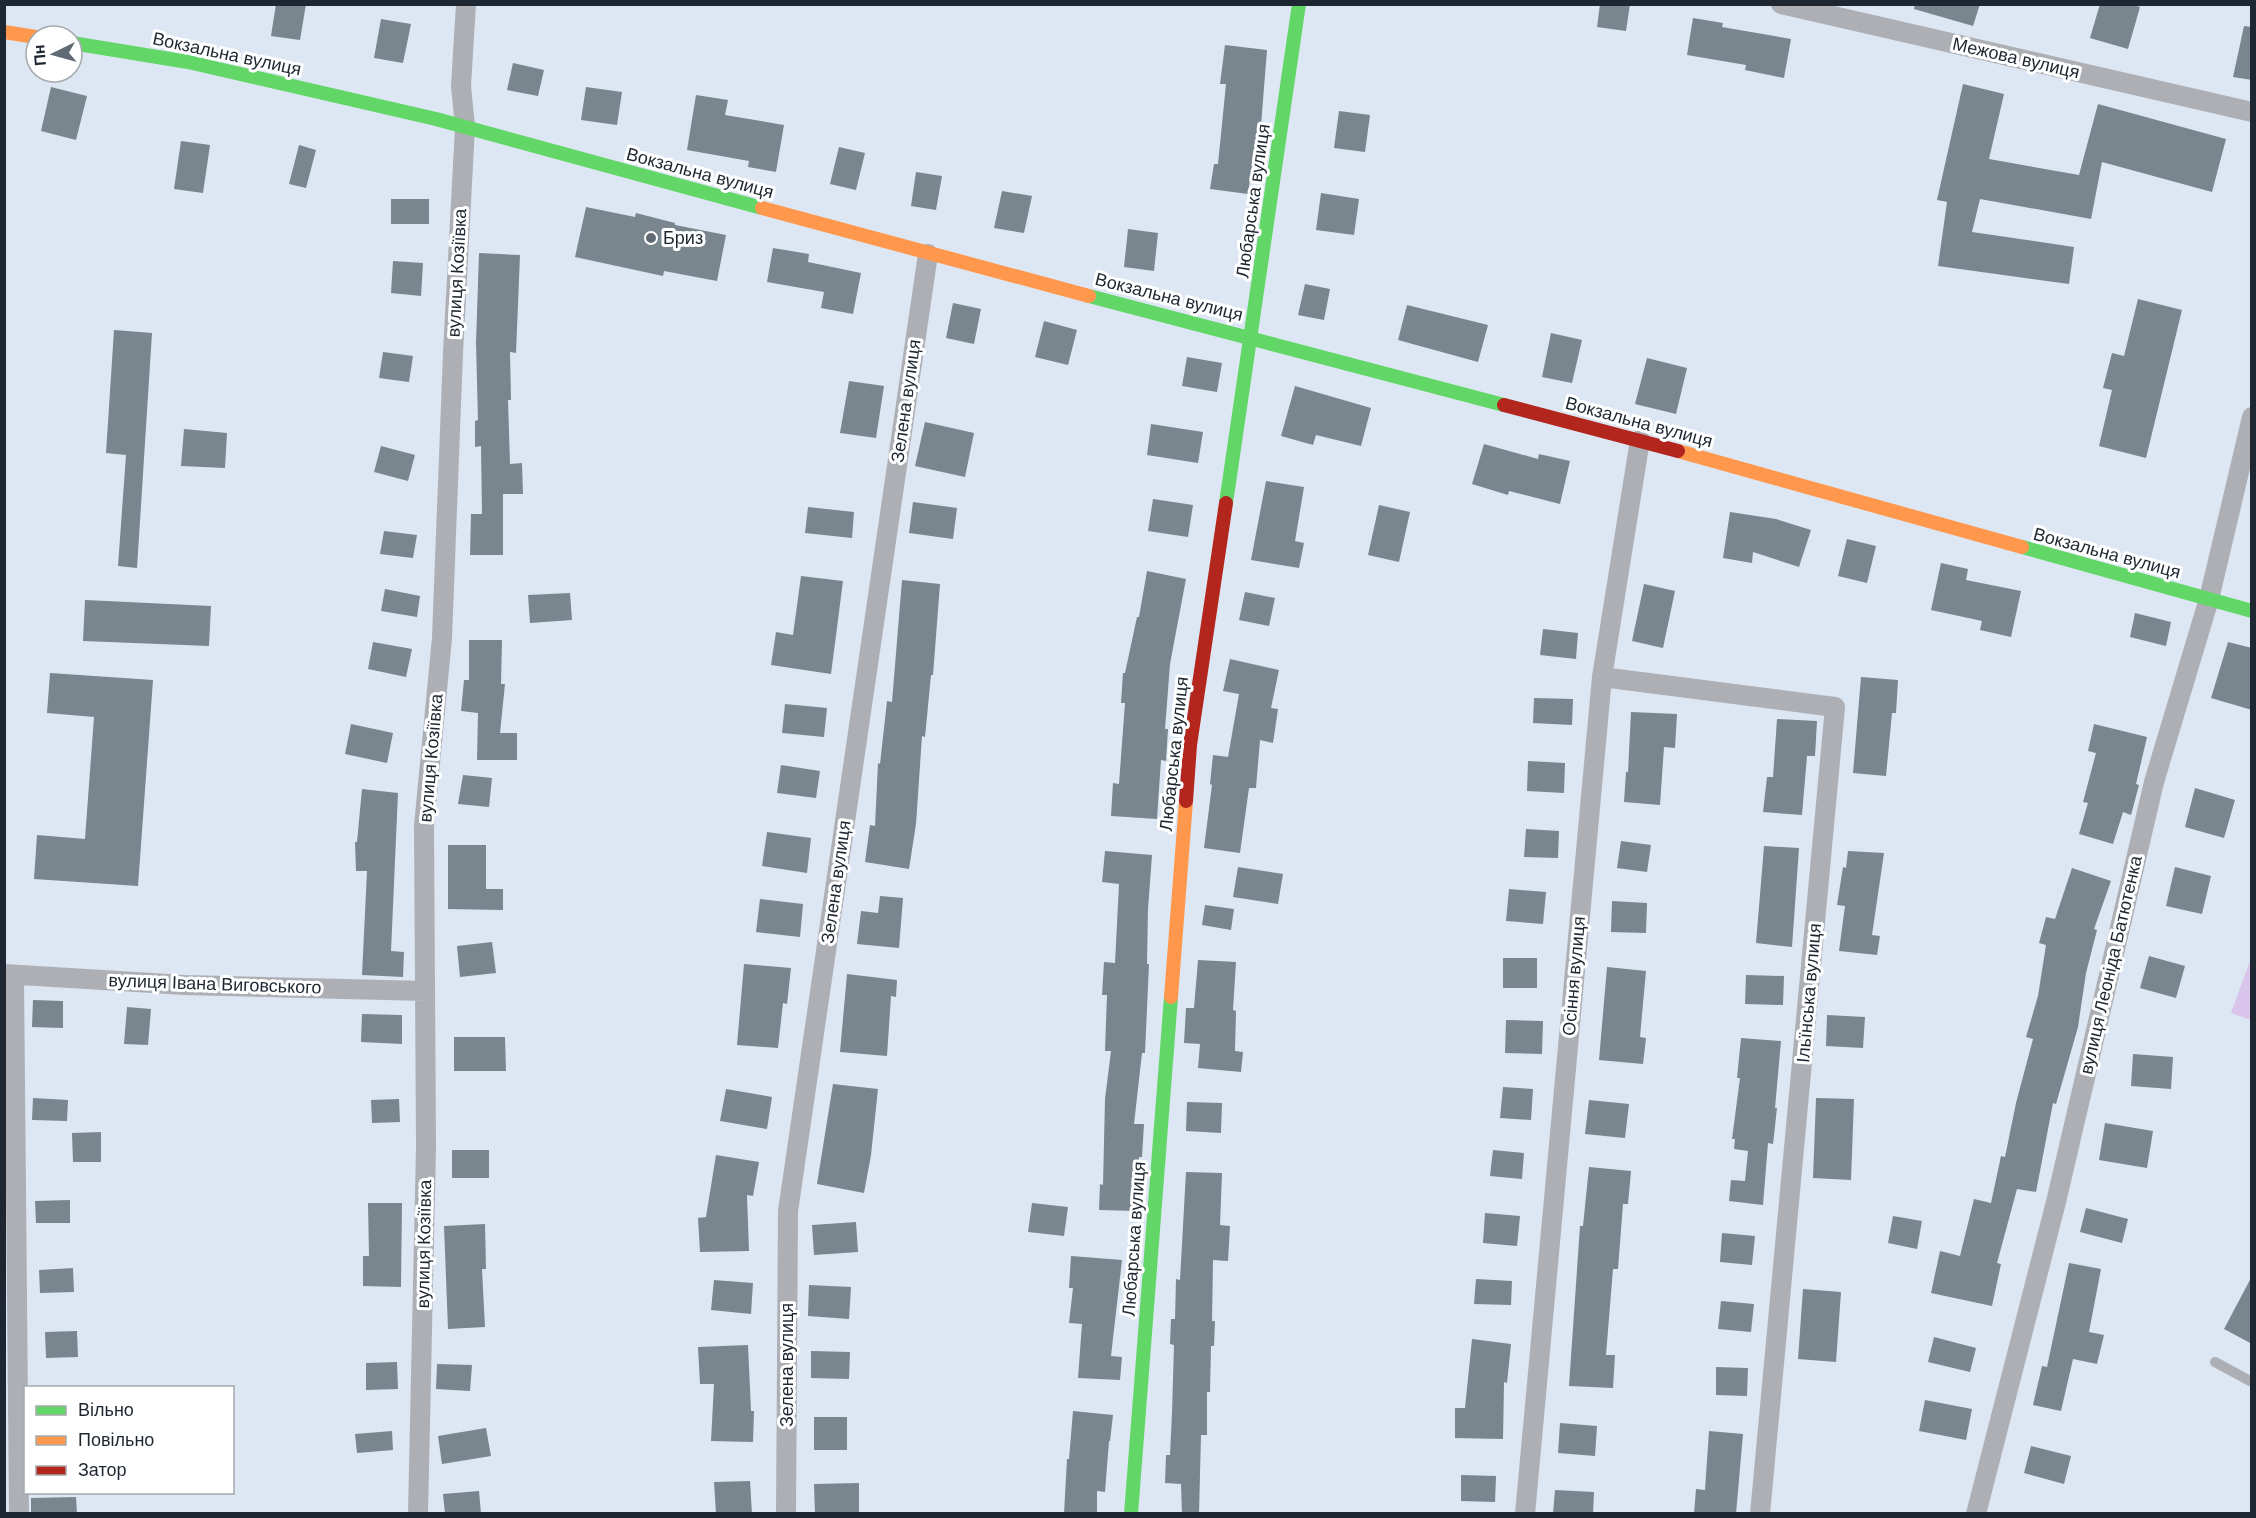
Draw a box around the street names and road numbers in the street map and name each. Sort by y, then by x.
street label: Вокзальна вулиця [151,28,303,80]
street label: Межова вулиця [1951,34,2081,82]
street label: Любарська вулиця [1232,123,1274,279]
street label: Вокзальна вулиця [624,144,776,202]
street label: вулиця Козіївка [444,207,470,338]
street label: Вокзальна вулиця [1093,269,1245,325]
street label: Зелена вулиця [887,338,925,464]
street label: Вокзальна вулиця [1563,393,1715,451]
street label: Вокзальна вулиця [2031,524,2183,582]
street label: Любарська вулиця [1156,676,1192,832]
street label: вулиця Козіївка [415,692,447,823]
street label: Зелена вулиця [817,819,855,945]
street label: вулиця Леоніда Батютенка [2076,853,2146,1076]
street label: Осіння вулиця [1559,915,1589,1037]
street label: Ільїнська вулиця [1793,922,1825,1064]
street label: вулиця Івана Виговського [108,970,322,998]
street label: Любарська вулиця [1119,1161,1149,1317]
street label: вулиця Козіївка [413,1178,435,1309]
street label: Зелена вулиця [777,1303,797,1427]

